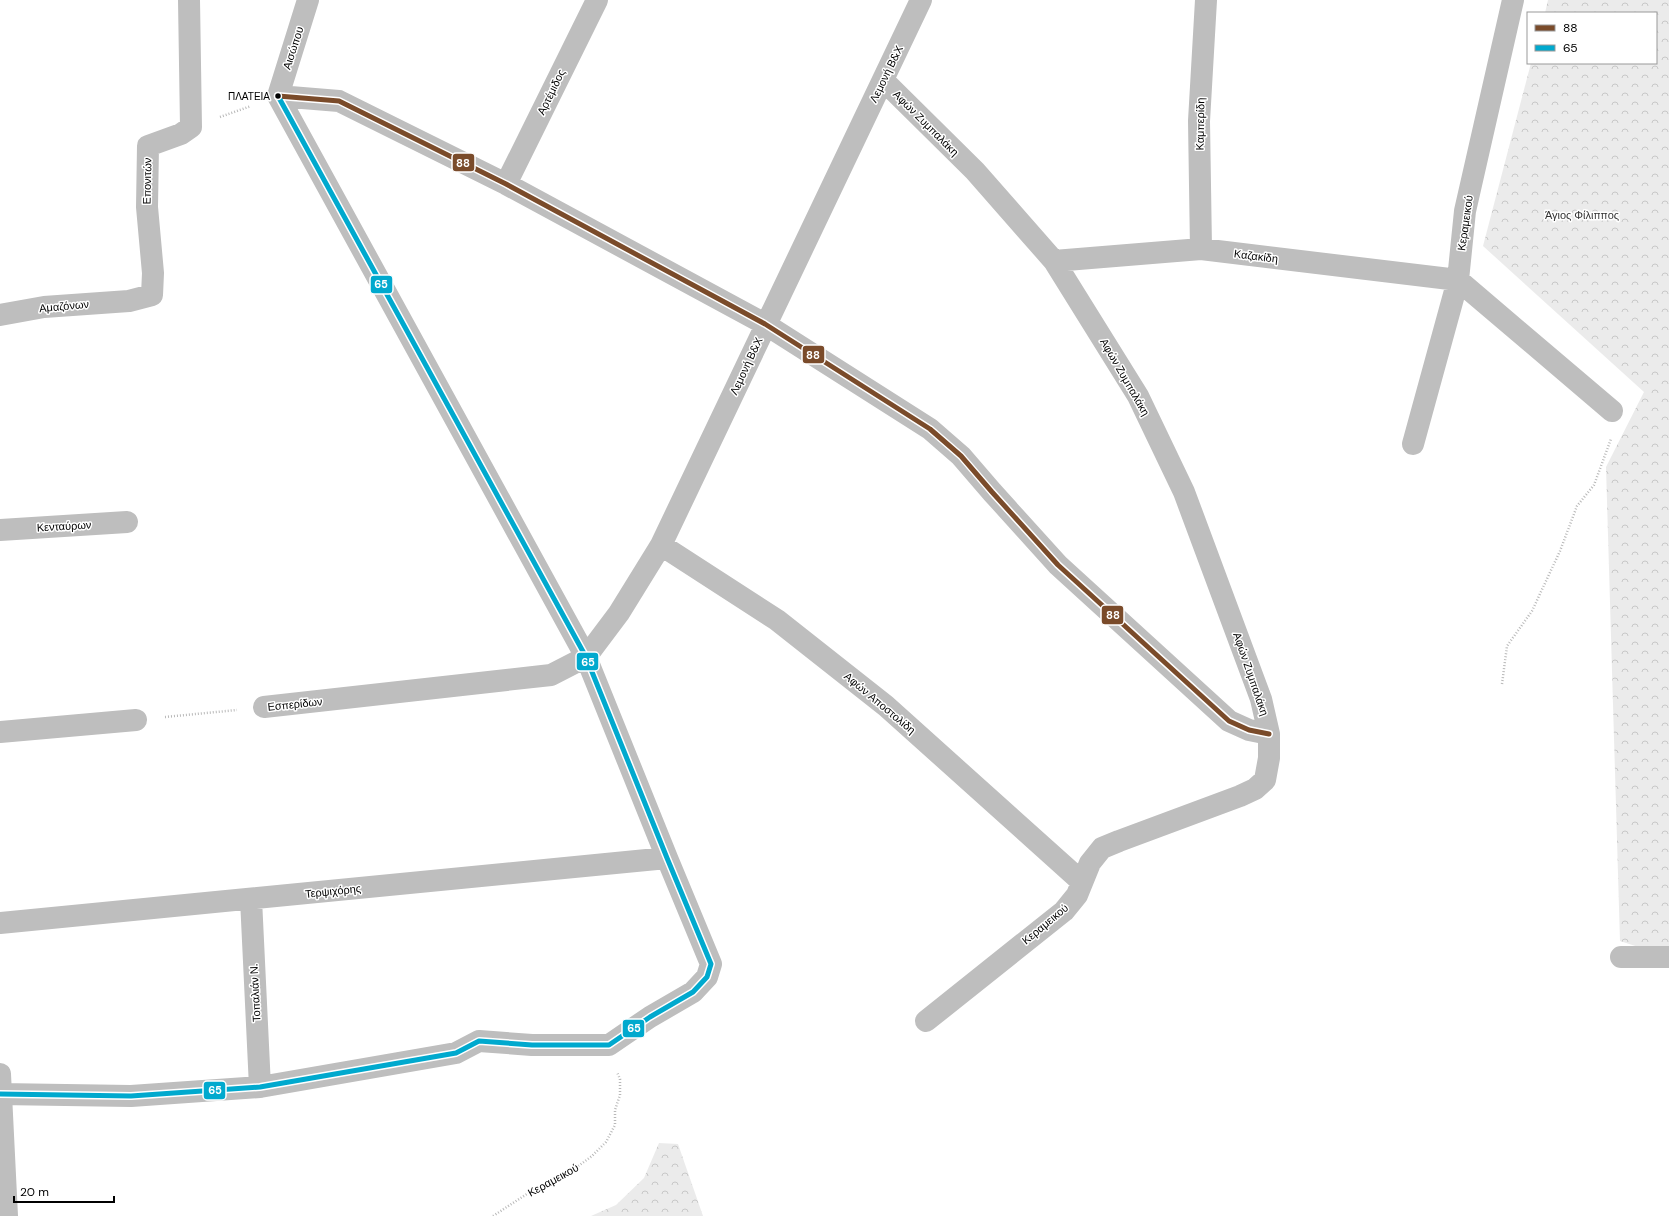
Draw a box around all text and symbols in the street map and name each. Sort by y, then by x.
legend [1527,12,1657,64]
text: 88 [1563,20,1578,36]
street label: Αισώπου [279,25,307,71]
text: 65 [1563,40,1578,56]
street label: Λεμονή Β&Χ [866,42,906,105]
street label: Αρτέμιδος [534,67,568,117]
street label: Αφών Ζυμπαλάκη [890,87,962,159]
place label: ΠΛΑΤΕΙΑ [228,90,270,103]
marker: ΠΛΑΤΕΙΑ [273,91,283,101]
street label: Καμπερίδη [1193,97,1207,151]
line badge: 88 [452,153,475,172]
text: 88 [456,156,470,170]
street label: Επονιτών [140,157,154,205]
street label: Κεραμεικού [1454,194,1476,252]
park label: Άγιος Φίλιππος [1545,208,1619,222]
street label: Καζακίδη [1233,246,1279,266]
line badge: 65 [370,275,393,294]
text: 65 [374,277,388,291]
street label: Αμαζόνων [39,297,90,315]
street label: Λεμονή Β&Χ [727,334,766,397]
street label: Αφών Ζυμπαλάκη [1097,336,1153,418]
line badge: 88 [802,345,825,364]
text: 88 [806,348,820,362]
street label: Κενταύρων [36,518,92,534]
line badge: 88 [1101,605,1124,625]
text: 88 [1106,608,1120,622]
street label: Αφών Ζυμπαλάκη [1230,630,1272,718]
line badge: 65 [576,652,599,671]
text: 65 [581,655,595,669]
street label: Αφών Αποστολίδη [841,669,919,737]
street label: Εσπερίδων [267,694,324,714]
street label: Τερψιχόρης [304,881,362,901]
street label: Κεραμεικού [1019,901,1071,947]
street label: Τοπαλιάν Ν. [246,964,264,1022]
line badge: 65 [622,1019,645,1038]
text: 65 [627,1021,641,1035]
line badge: 65 [203,1081,226,1100]
text: 65 [208,1083,222,1097]
street label: Κεραμεικού [525,1160,581,1200]
scale bar [14,1178,114,1204]
text: 20 m [20,1184,49,1200]

